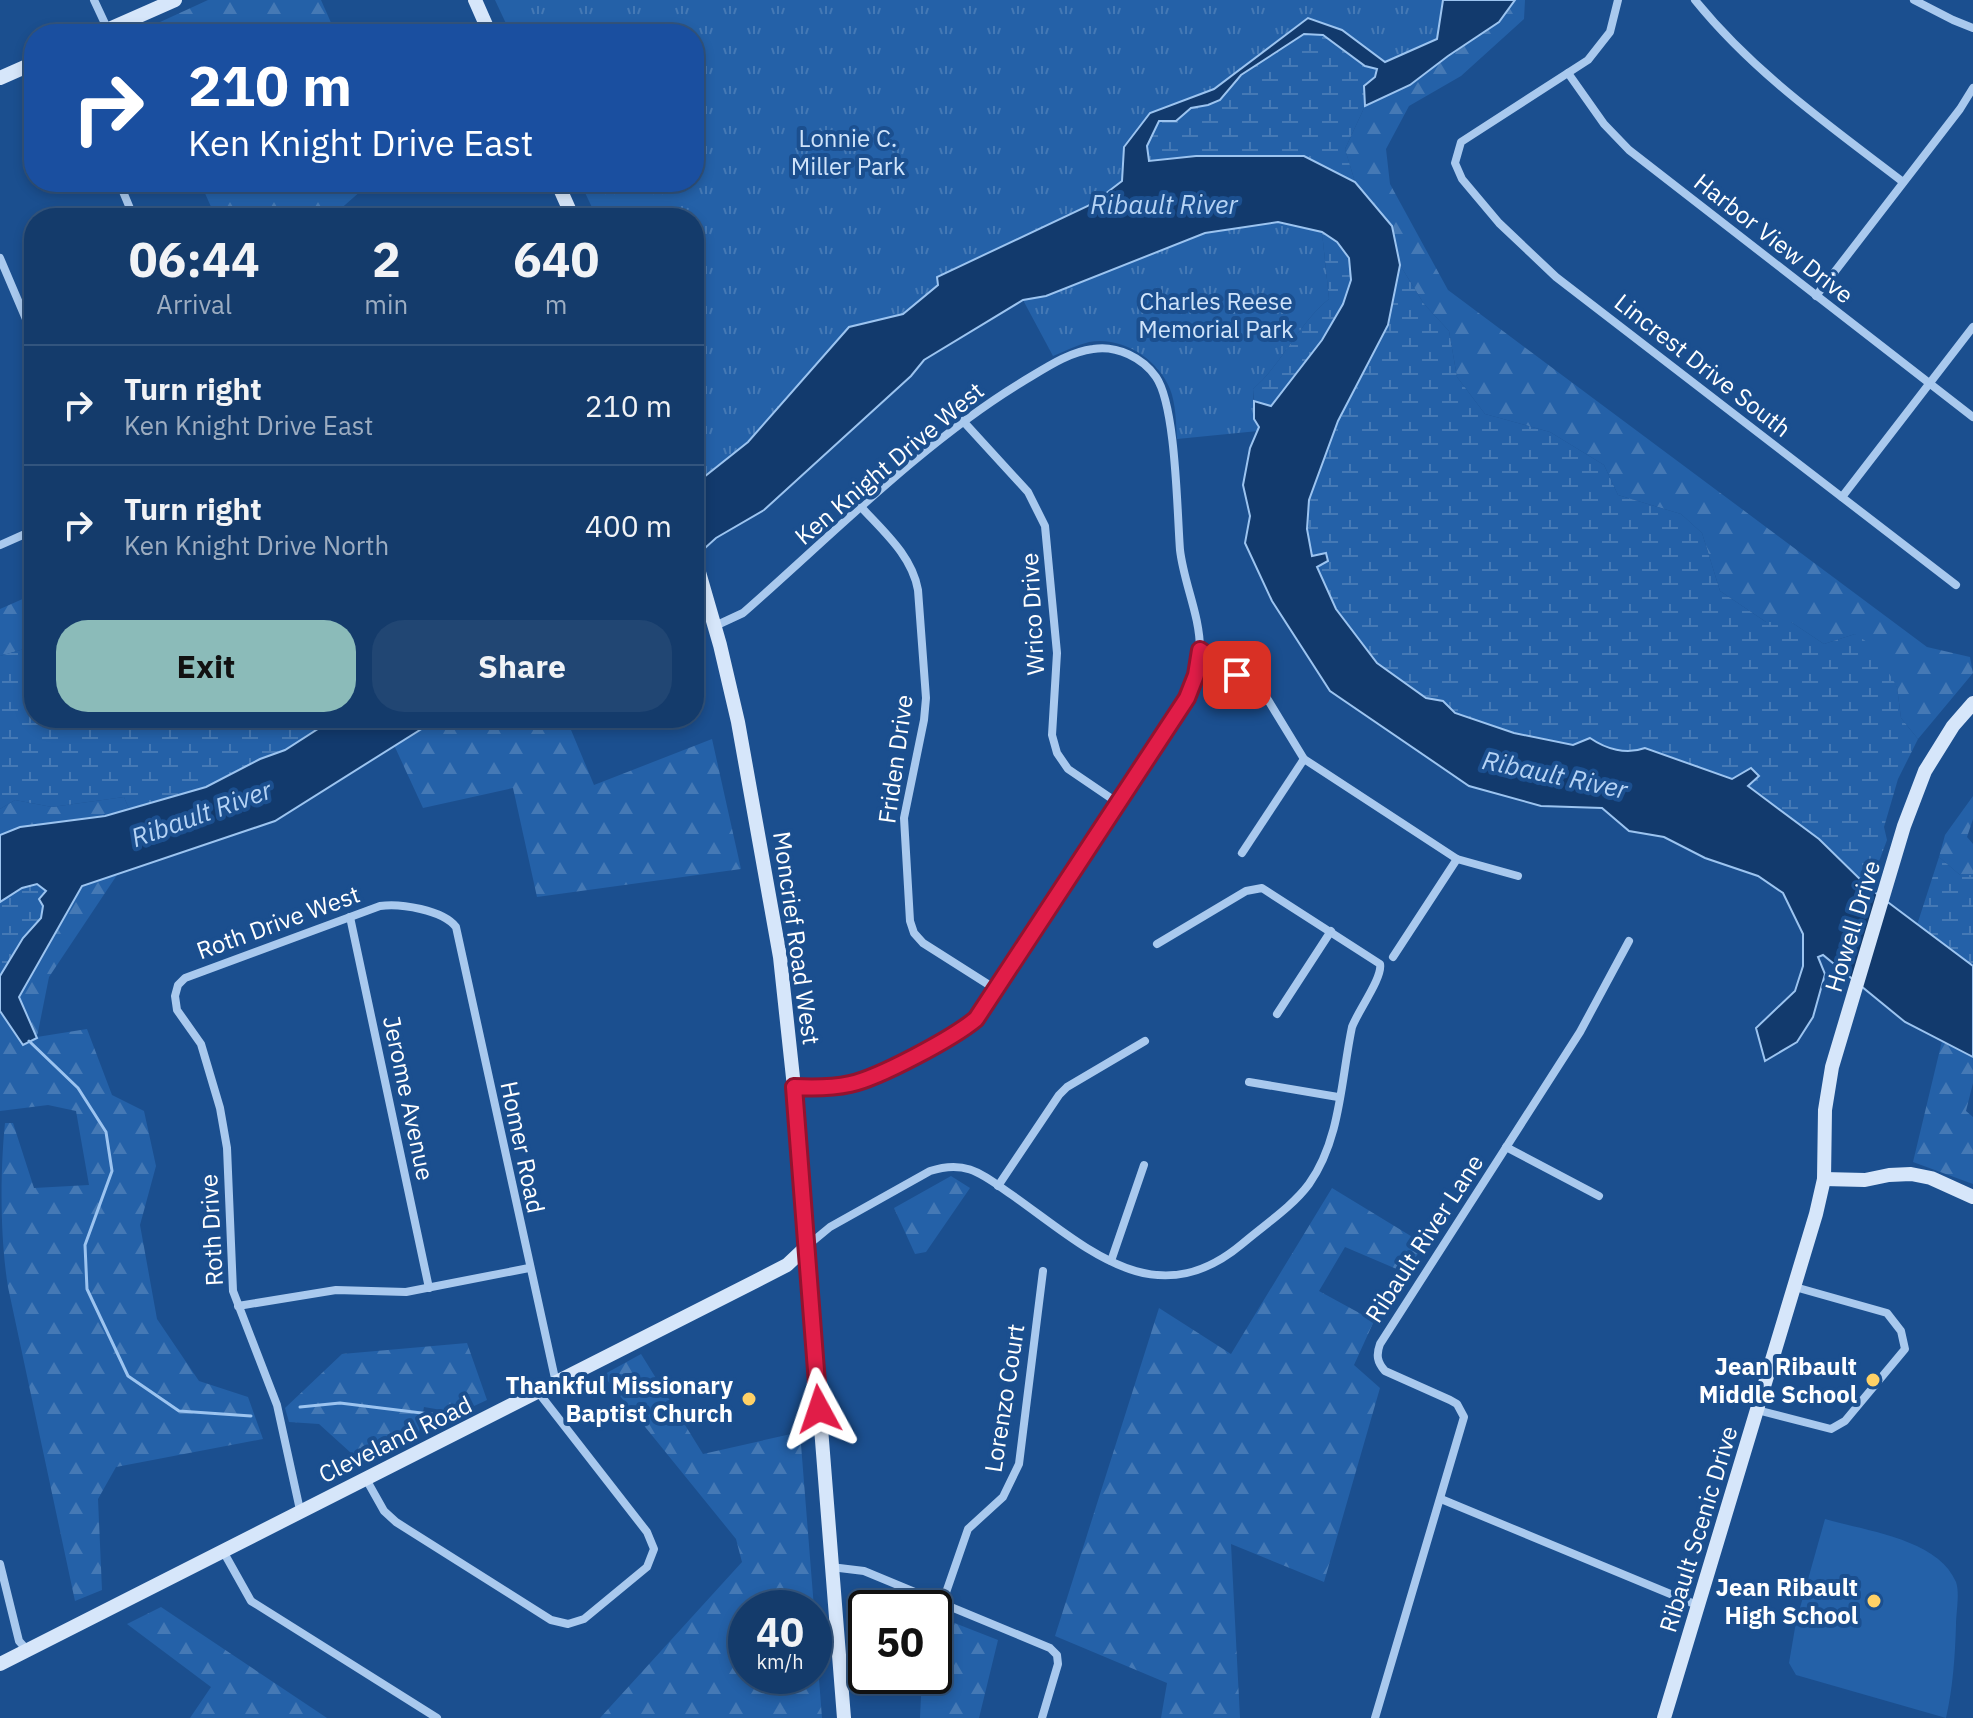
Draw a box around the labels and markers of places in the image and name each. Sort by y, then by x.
pin [1203,641,1271,709]
place label: Jean Ribault Middle School [1699,1350,1857,1410]
place label: Thankful Missionary Baptist Church [505,1369,733,1429]
marker: Jean Ribault Middle School [1864,1371,1882,1389]
marker: Thankful Missionary Baptist Church [740,1390,758,1408]
place label: Jean Ribault High School [1716,1571,1858,1631]
marker: Jean Ribault High School [1865,1592,1883,1610]

